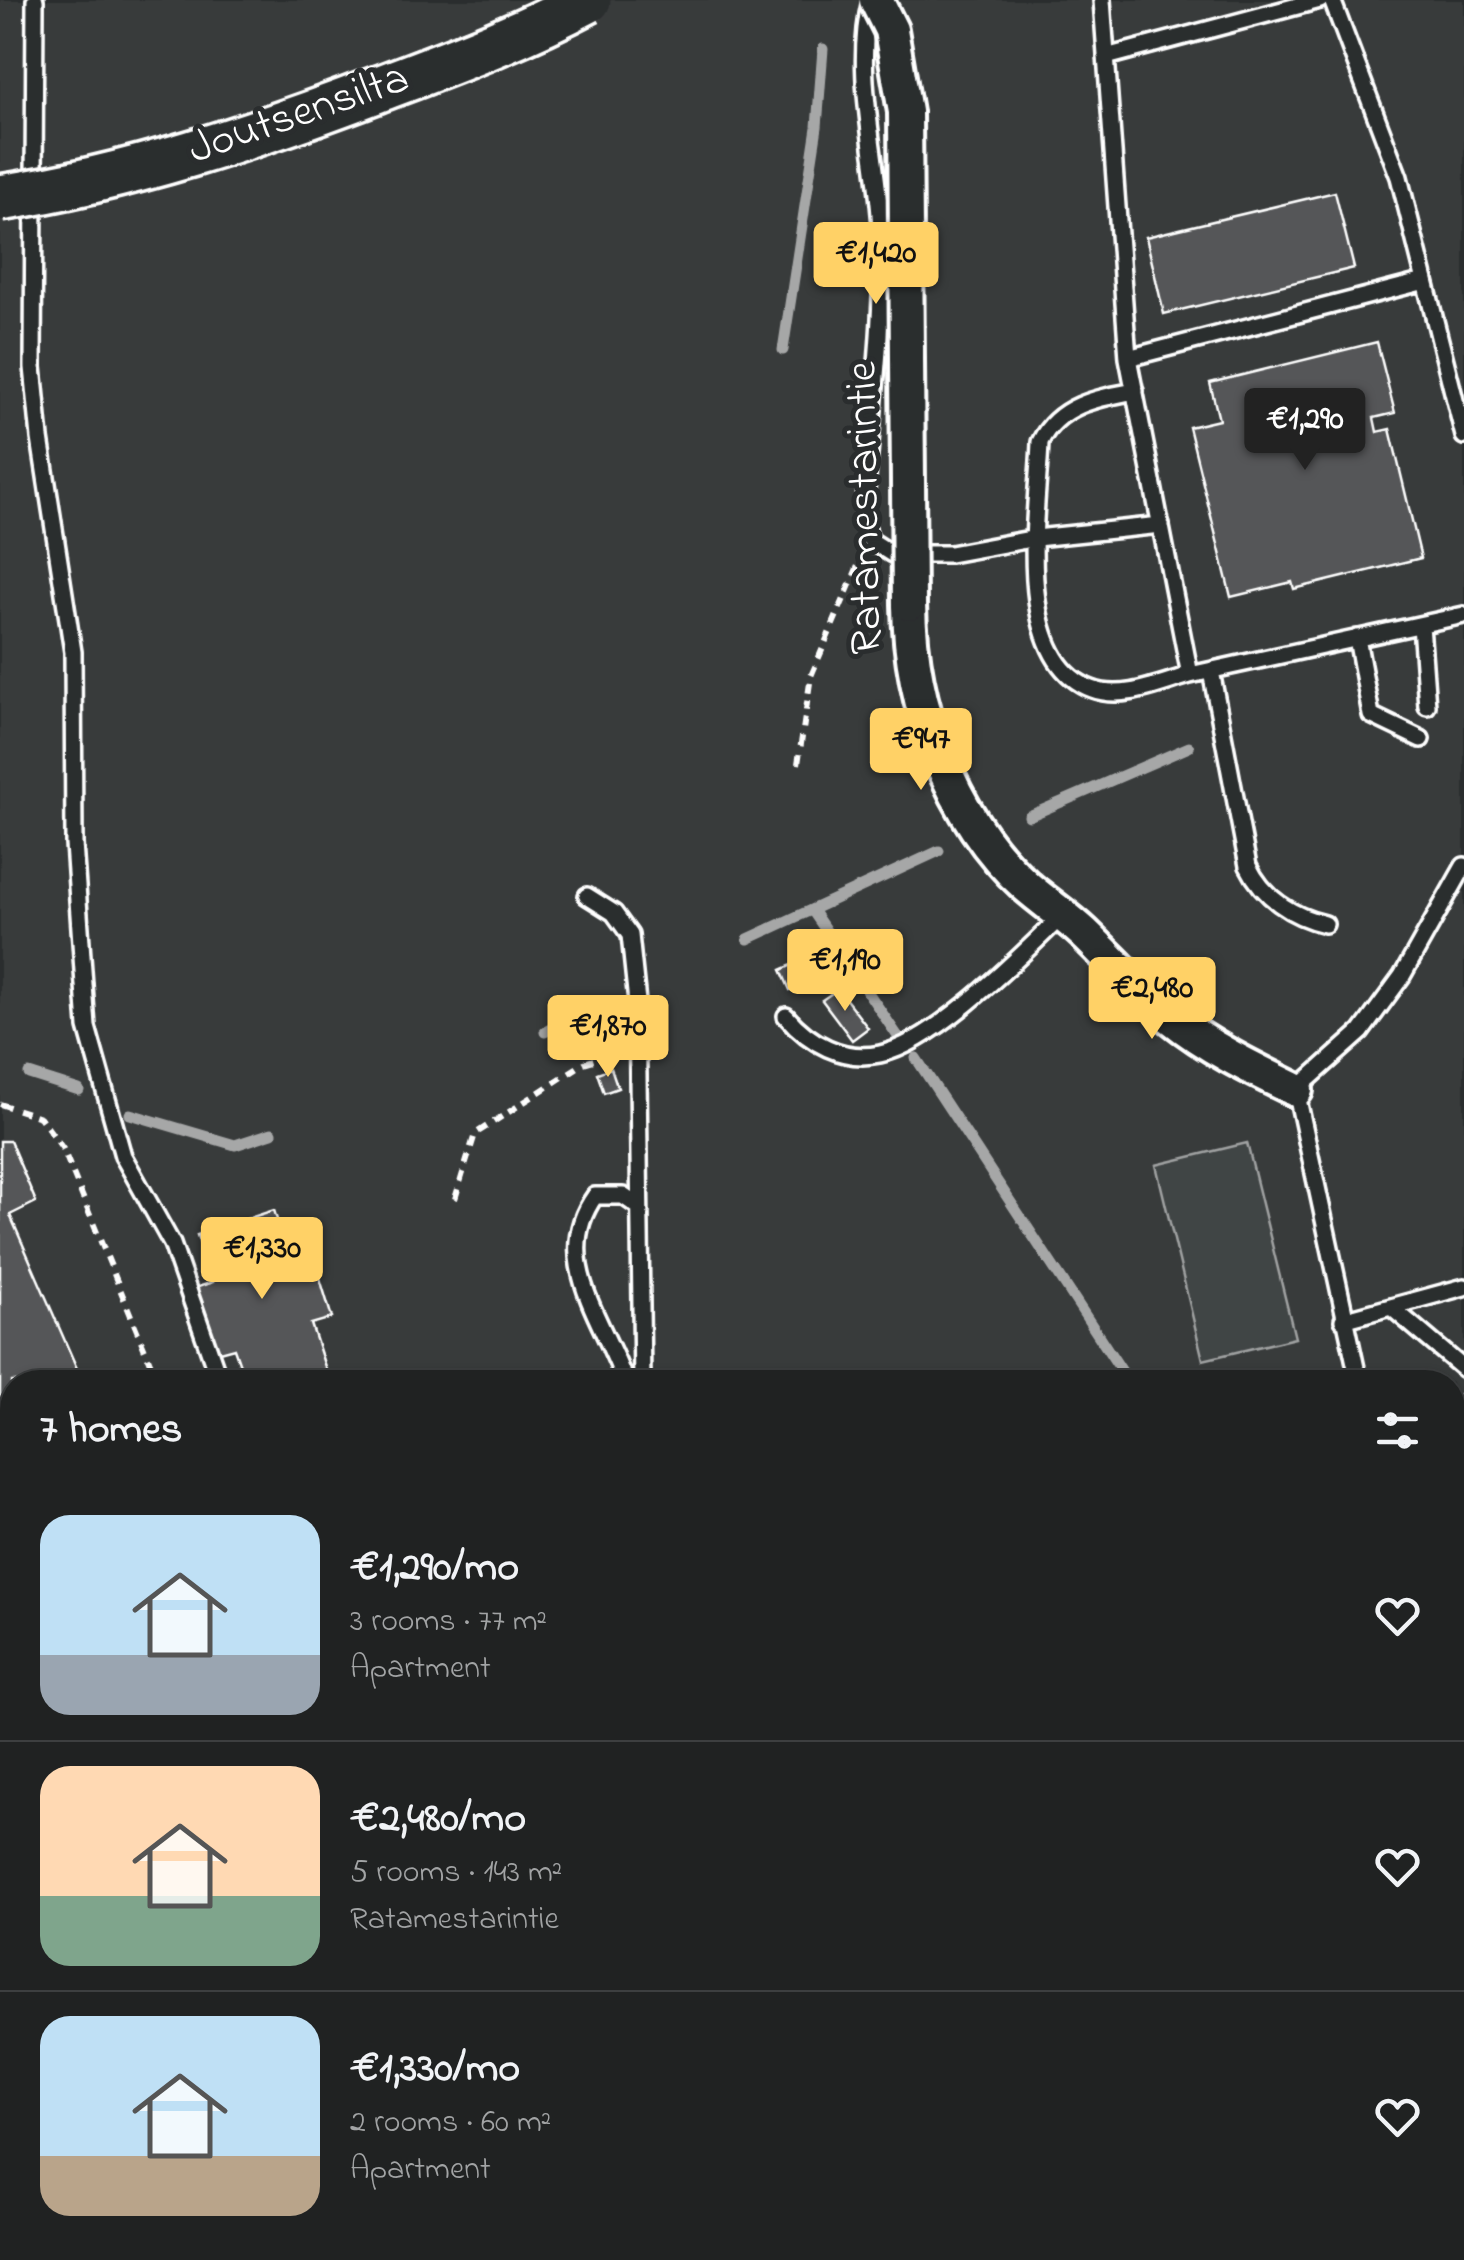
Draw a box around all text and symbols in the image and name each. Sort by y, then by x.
street label: Joutsensilta [180,46,418,184]
pin: €1,420 [795,222,957,307]
text: €1,420 [836,231,916,278]
street label: Ratamestarintie [830,360,902,655]
pin: €1,290 [1224,388,1386,473]
text: €1,290 [1266,397,1344,444]
pin: €947 [862,708,980,793]
text: €947 [892,717,950,764]
pin: €1,190 [764,929,926,1014]
text: €1,190 [809,938,881,985]
pin: €2,480 [1071,957,1233,1042]
text: €2,480 [1111,966,1193,1013]
pin: €1,870 [527,995,689,1080]
text: €1,870 [570,1004,647,1051]
pin: €1,330 [181,1217,343,1302]
text: €1,330 [223,1226,301,1273]
text: 7 homes [40,1400,182,1461]
icon: filters [1370,1403,1425,1458]
text: €1,290/mo [350,1538,519,1599]
icon: home [120,1555,240,1675]
icon: heart [1370,1588,1425,1643]
text: 3 rooms · 77 m² [350,1599,547,1646]
text: Apartment [350,1646,491,1693]
text: €2,480/mo [350,1789,526,1850]
icon: home [120,1806,240,1926]
icon: heart [1370,1839,1425,1894]
text: 5 rooms · 143 m² [350,1850,562,1897]
text: Ratamestarintie [350,1897,559,1944]
text: €1,330/mo [350,2039,520,2100]
icon: home [120,2056,240,2176]
icon: heart [1370,2089,1425,2144]
text: 2 rooms · 60 m² [350,2100,551,2147]
text: Apartment [350,2147,491,2194]

